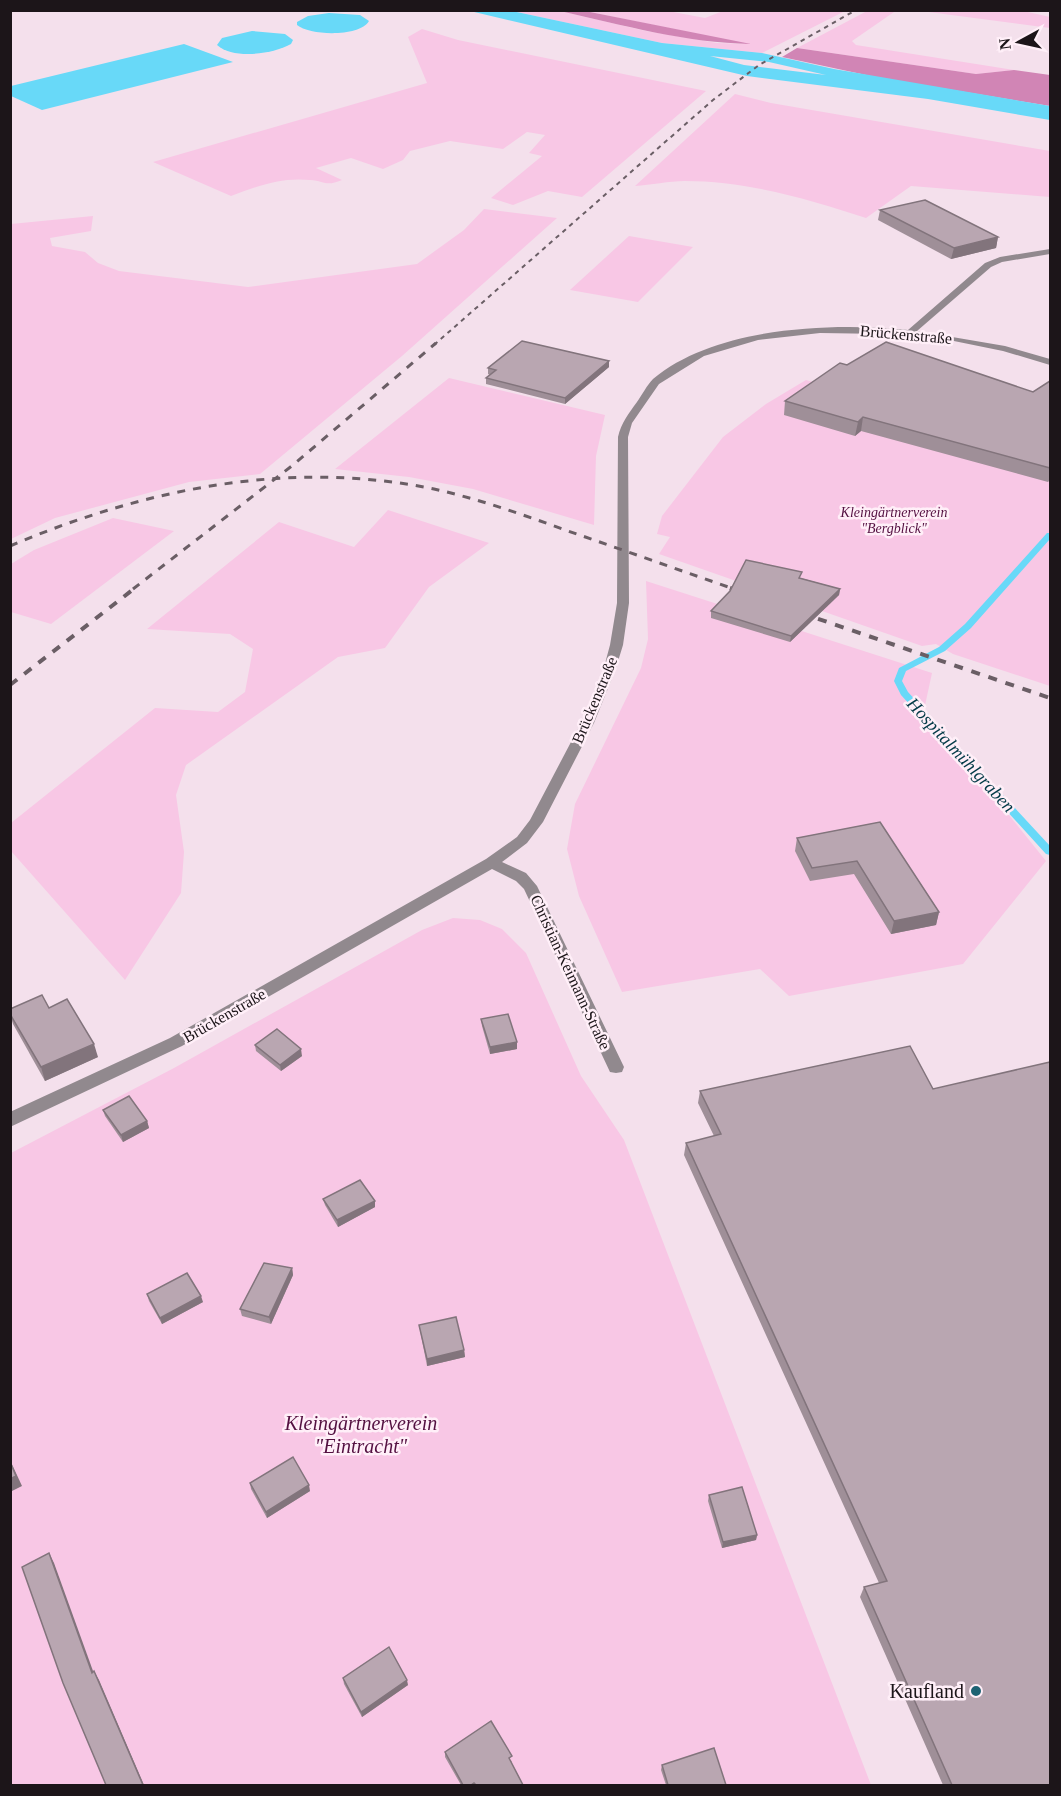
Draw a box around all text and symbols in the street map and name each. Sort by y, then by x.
north arrow [989,12,1049,72]
text: N [995,37,1014,51]
street label: Brückenstraße [859,322,953,347]
park label: Kleingärtnerverein "Bergblick" [840,505,947,536]
street label: Brückenstraße [569,654,620,746]
water label: Hospitalmühlgraben [902,693,1019,816]
street label: Christian-Keimann-Straße [527,892,614,1052]
street label: Brückenstraße [180,985,269,1046]
park label: Kleingärtnerverein "Eintracht" [284,1412,437,1457]
place label: Kaufland [890,1680,964,1702]
marker: Kaufland [969,1684,983,1698]

